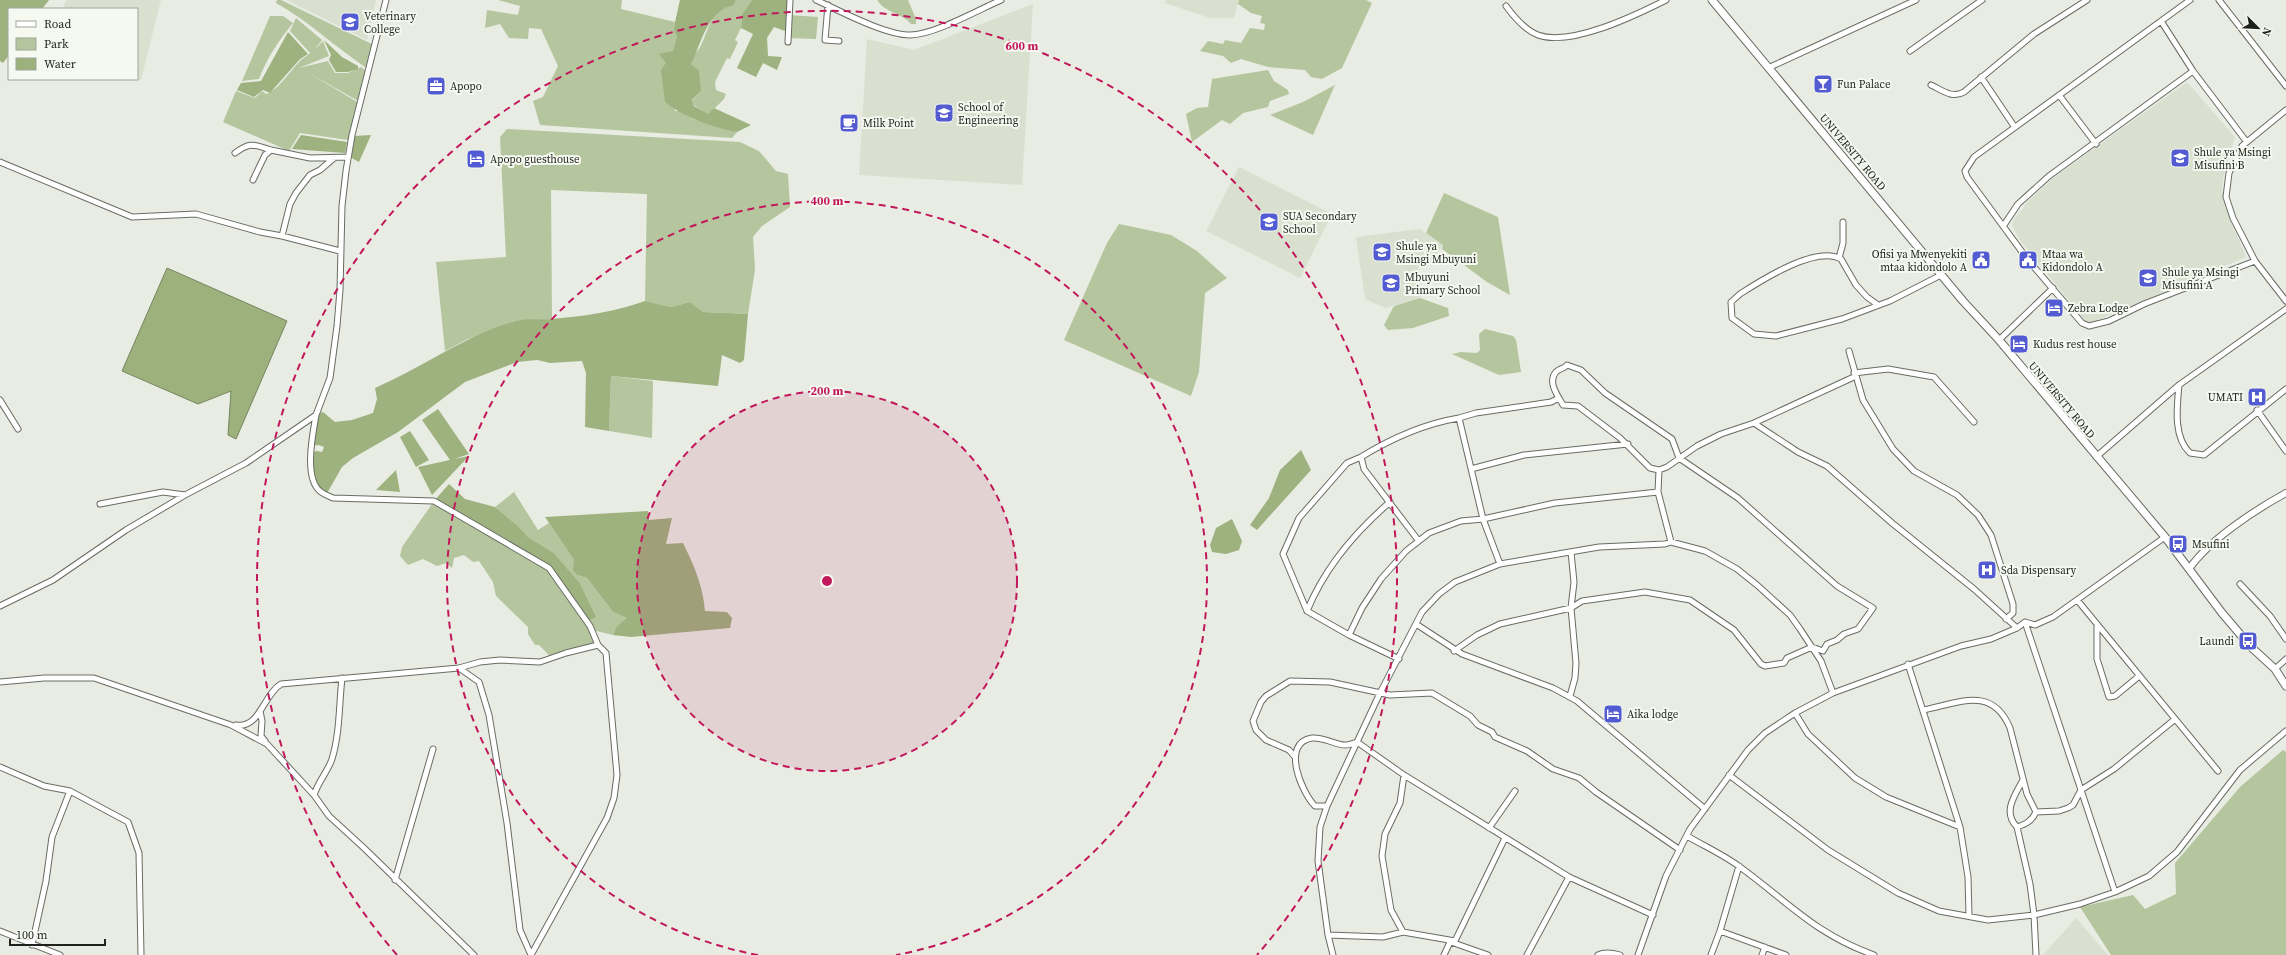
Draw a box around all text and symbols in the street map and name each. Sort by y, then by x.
legend [8,8,138,80]
north arrow [2238,8,2278,48]
place label: Veterinary College [364,9,416,37]
school or university icon: Veterinary College [339,11,361,33]
text: Road [44,16,71,32]
text: N [2258,25,2275,39]
text: Park [44,36,69,52]
text: 600 m [1006,38,1039,54]
text: Water [44,56,76,72]
bar icon: Fun Palace [1812,73,1834,95]
office icon: Apopo [425,75,447,97]
place label: Fun Palace [1837,77,1891,92]
place label: Apopo [450,79,482,94]
place label: School of Engineering [958,100,1019,128]
school or university icon: School of Engineering [933,102,955,124]
street label: UNIVERSITY ROAD [1816,111,1889,194]
cafe icon: Milk Point [838,112,860,134]
place label: Milk Point [863,116,914,131]
place label: Shule ya Msingi Misufini B [2194,145,2271,173]
school or university icon: Shule ya Msingi Misufini B [2169,147,2191,169]
hotel icon: Apopo guesthouse [465,148,487,170]
place label: Apopo guesthouse [490,152,580,167]
text: 400 m [811,193,844,209]
place label: SUA Secondary School [1283,209,1357,237]
school or university icon: SUA Secondary School [1258,211,1280,233]
place label: Shule ya Msingi Mbuyuni [1396,239,1476,267]
school or university icon: Shule ya Msingi Mbuyuni [1371,241,1393,263]
place label: Ofisi ya Mwenyekiti mtaa kidondolo A [1872,247,1968,275]
place label: Mtaa wa Kidondolo A [2042,247,2104,275]
public building icon: Ofisi ya Mwenyekiti mtaa kidondolo A [1970,249,1992,271]
public building icon: Mtaa wa Kidondolo A [2017,249,2039,271]
place label: Shule ya Msingi Misufini A [2162,265,2239,293]
school or university icon: Shule ya Msingi Misufini A [2137,267,2159,289]
place label: Mbuyuni Primary School [1405,270,1480,298]
school or university icon: Mbuyuni Primary School [1380,272,1402,294]
hotel icon: Zebra Lodge [2043,297,2065,319]
place label: Zebra Lodge [2068,301,2129,316]
hotel icon: Kudus rest house [2008,333,2030,355]
place label: Kudus rest house [2033,337,2117,352]
street label: UNIVERSITY ROAD [2025,359,2098,442]
text: 200 m [811,383,844,399]
hospital icon: UMATI [2246,386,2268,408]
place label: UMATI [2208,390,2243,405]
bus stop icon: Msufini [2167,533,2189,555]
place label: Msufini [2192,537,2230,552]
hospital icon: Sda Dispensary [1976,559,1998,581]
place label: Sda Dispensary [2001,563,2076,578]
centre of rings [820,574,834,588]
bus stop icon: Laundi [2237,630,2259,652]
place label: Laundi [2199,634,2234,649]
hotel icon: Aika lodge [1602,703,1624,725]
place label: Aika lodge [1627,707,1679,722]
scale bar [10,921,105,947]
text: 100 m [16,927,48,943]

